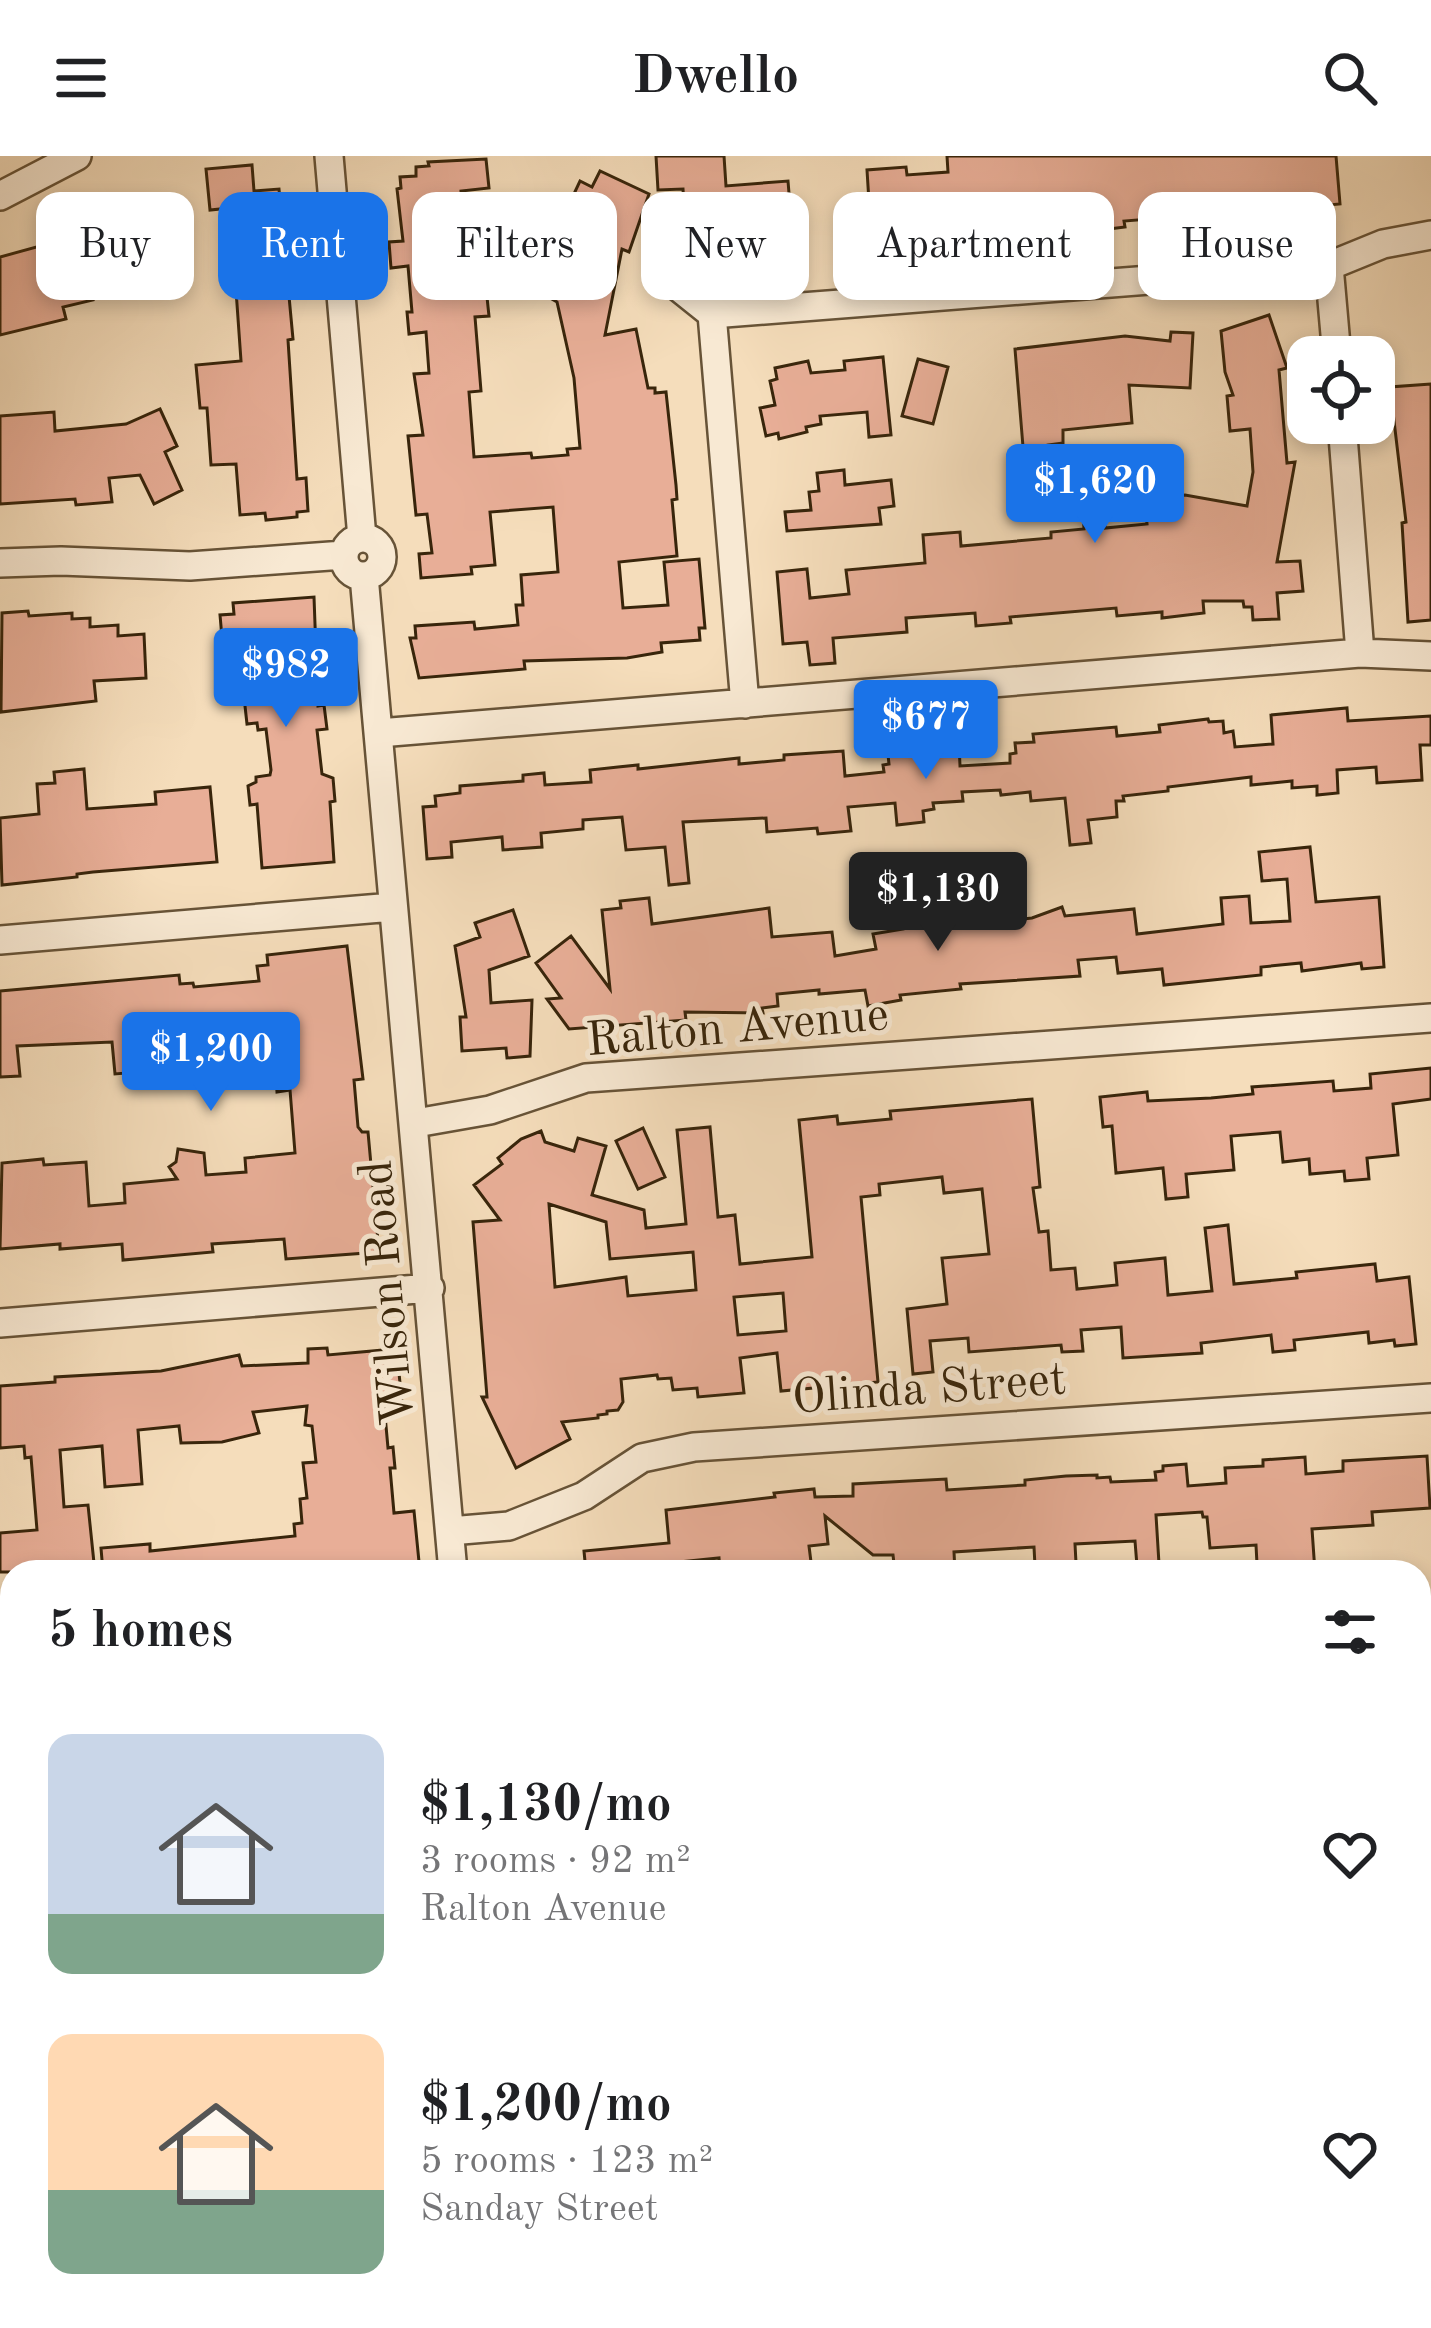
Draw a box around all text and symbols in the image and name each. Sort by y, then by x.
icon: menu [48,45,114,111]
icon: search [1317,45,1383,111]
text: Dwello [632,51,799,105]
chip: Buy [36,192,194,300]
chip: Rent [218,192,388,300]
chip: Filters [412,192,617,300]
chip: New [641,192,809,300]
chip: Apartment [833,192,1114,300]
chip: House [1138,192,1336,300]
map controls [1287,336,1395,444]
button: locate [1287,336,1395,444]
pin: $1,620 [997,444,1193,546]
text: $1,620 [1033,463,1157,502]
pin: $982 [215,628,357,730]
text: $982 [241,647,331,686]
pin: $677 [855,680,997,782]
text: $677 [881,699,971,738]
pin: $1,130 [840,852,1036,954]
text: $1,130 [876,871,1000,910]
street label: Ralton Avenue [584,992,891,1066]
pin: $1,200 [113,1012,309,1114]
text: $1,200 [149,1031,273,1070]
street label: Wilson Road [353,1158,424,1427]
street label: Olinda Street [791,1356,1068,1424]
icon: filters [1317,1599,1383,1665]
text: 5 homes [48,1607,233,1658]
text: $1,130/mo [420,1781,672,1832]
icon: home [144,1782,288,1926]
icon: heart [1317,1821,1383,1887]
text: 3 rooms · 92 m² [420,1842,691,1881]
text: Ralton Avenue [420,1890,667,1929]
text: $1,200/mo [420,2081,672,2132]
icon: home [144,2082,288,2226]
icon: heart [1317,2121,1383,2187]
text: 5 rooms · 123 m² [420,2142,713,2181]
text: Sanday Street [420,2190,658,2229]

